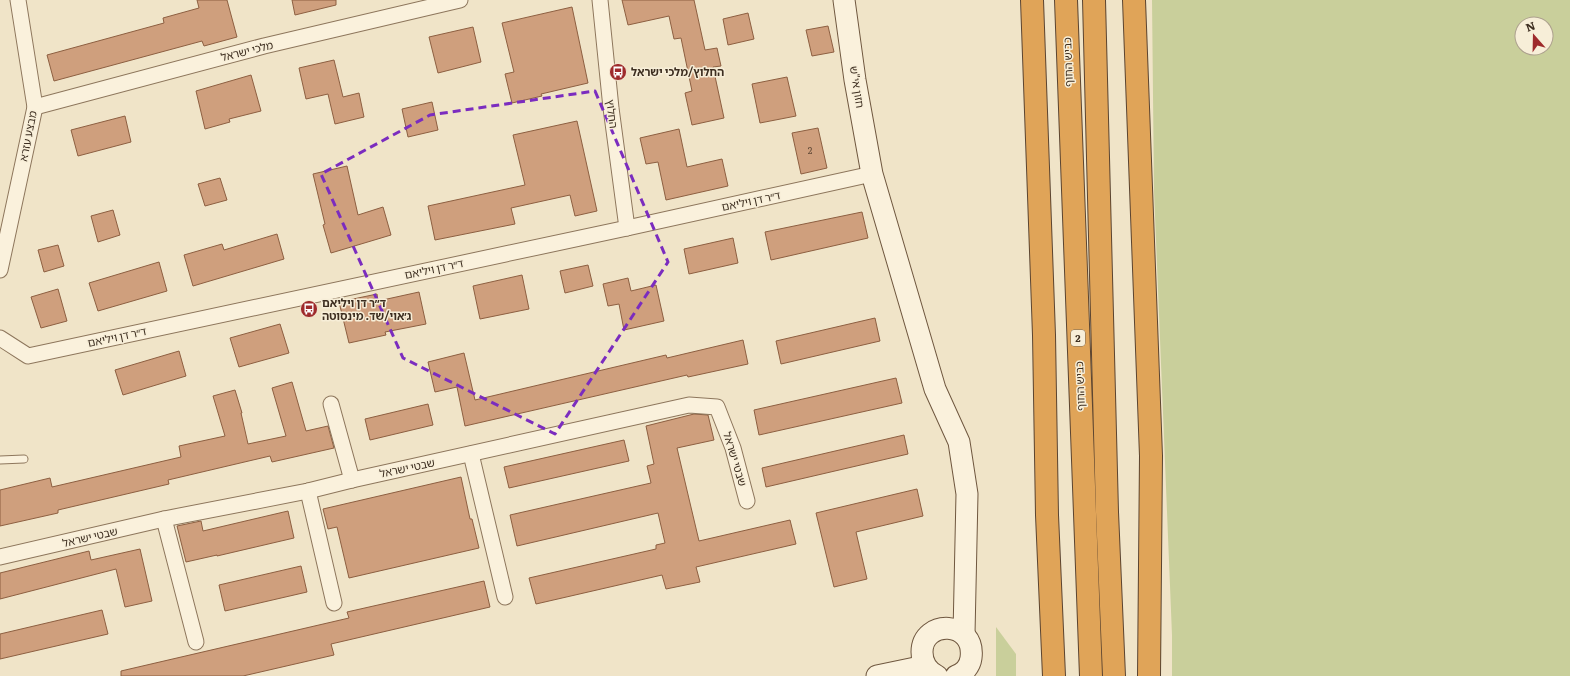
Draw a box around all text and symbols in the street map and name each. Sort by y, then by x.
north arrow [1514,16,1554,56]
text: N [1523,17,1537,35]
street label: מלכי ישראל [219,36,275,64]
street label: כביש החוף [1058,37,1076,87]
bus stop icon: החלוץ/מלכי ישראל [608,62,628,82]
place label: החלוץ/מלכי ישראל [631,63,724,79]
street label: חזון אי"ש [847,65,869,109]
street label: החלוץ [603,98,623,129]
street label: מבצע עזרא [14,109,40,162]
house number: 2 [808,143,813,157]
street label: ד״ר דן ויליאם [720,186,782,214]
street label: ד״ר דן ויליאם [403,254,465,282]
place label: ד״ר דן ויליאם ג׳אוי/שד. מינסוטה [322,294,412,323]
bus stop icon: ד״ר דן ויליאם ג׳אוי/שד. מינסוטה [299,299,319,319]
street label: ד״ר דן ויליאם [86,322,148,350]
road number: 2 [1071,330,1085,346]
street label: כביש החוף [1070,361,1088,411]
street label: שבטי ישראל [720,430,752,488]
street label: שבטי ישראל [378,453,436,481]
street label: שבטי ישראל [61,522,119,550]

